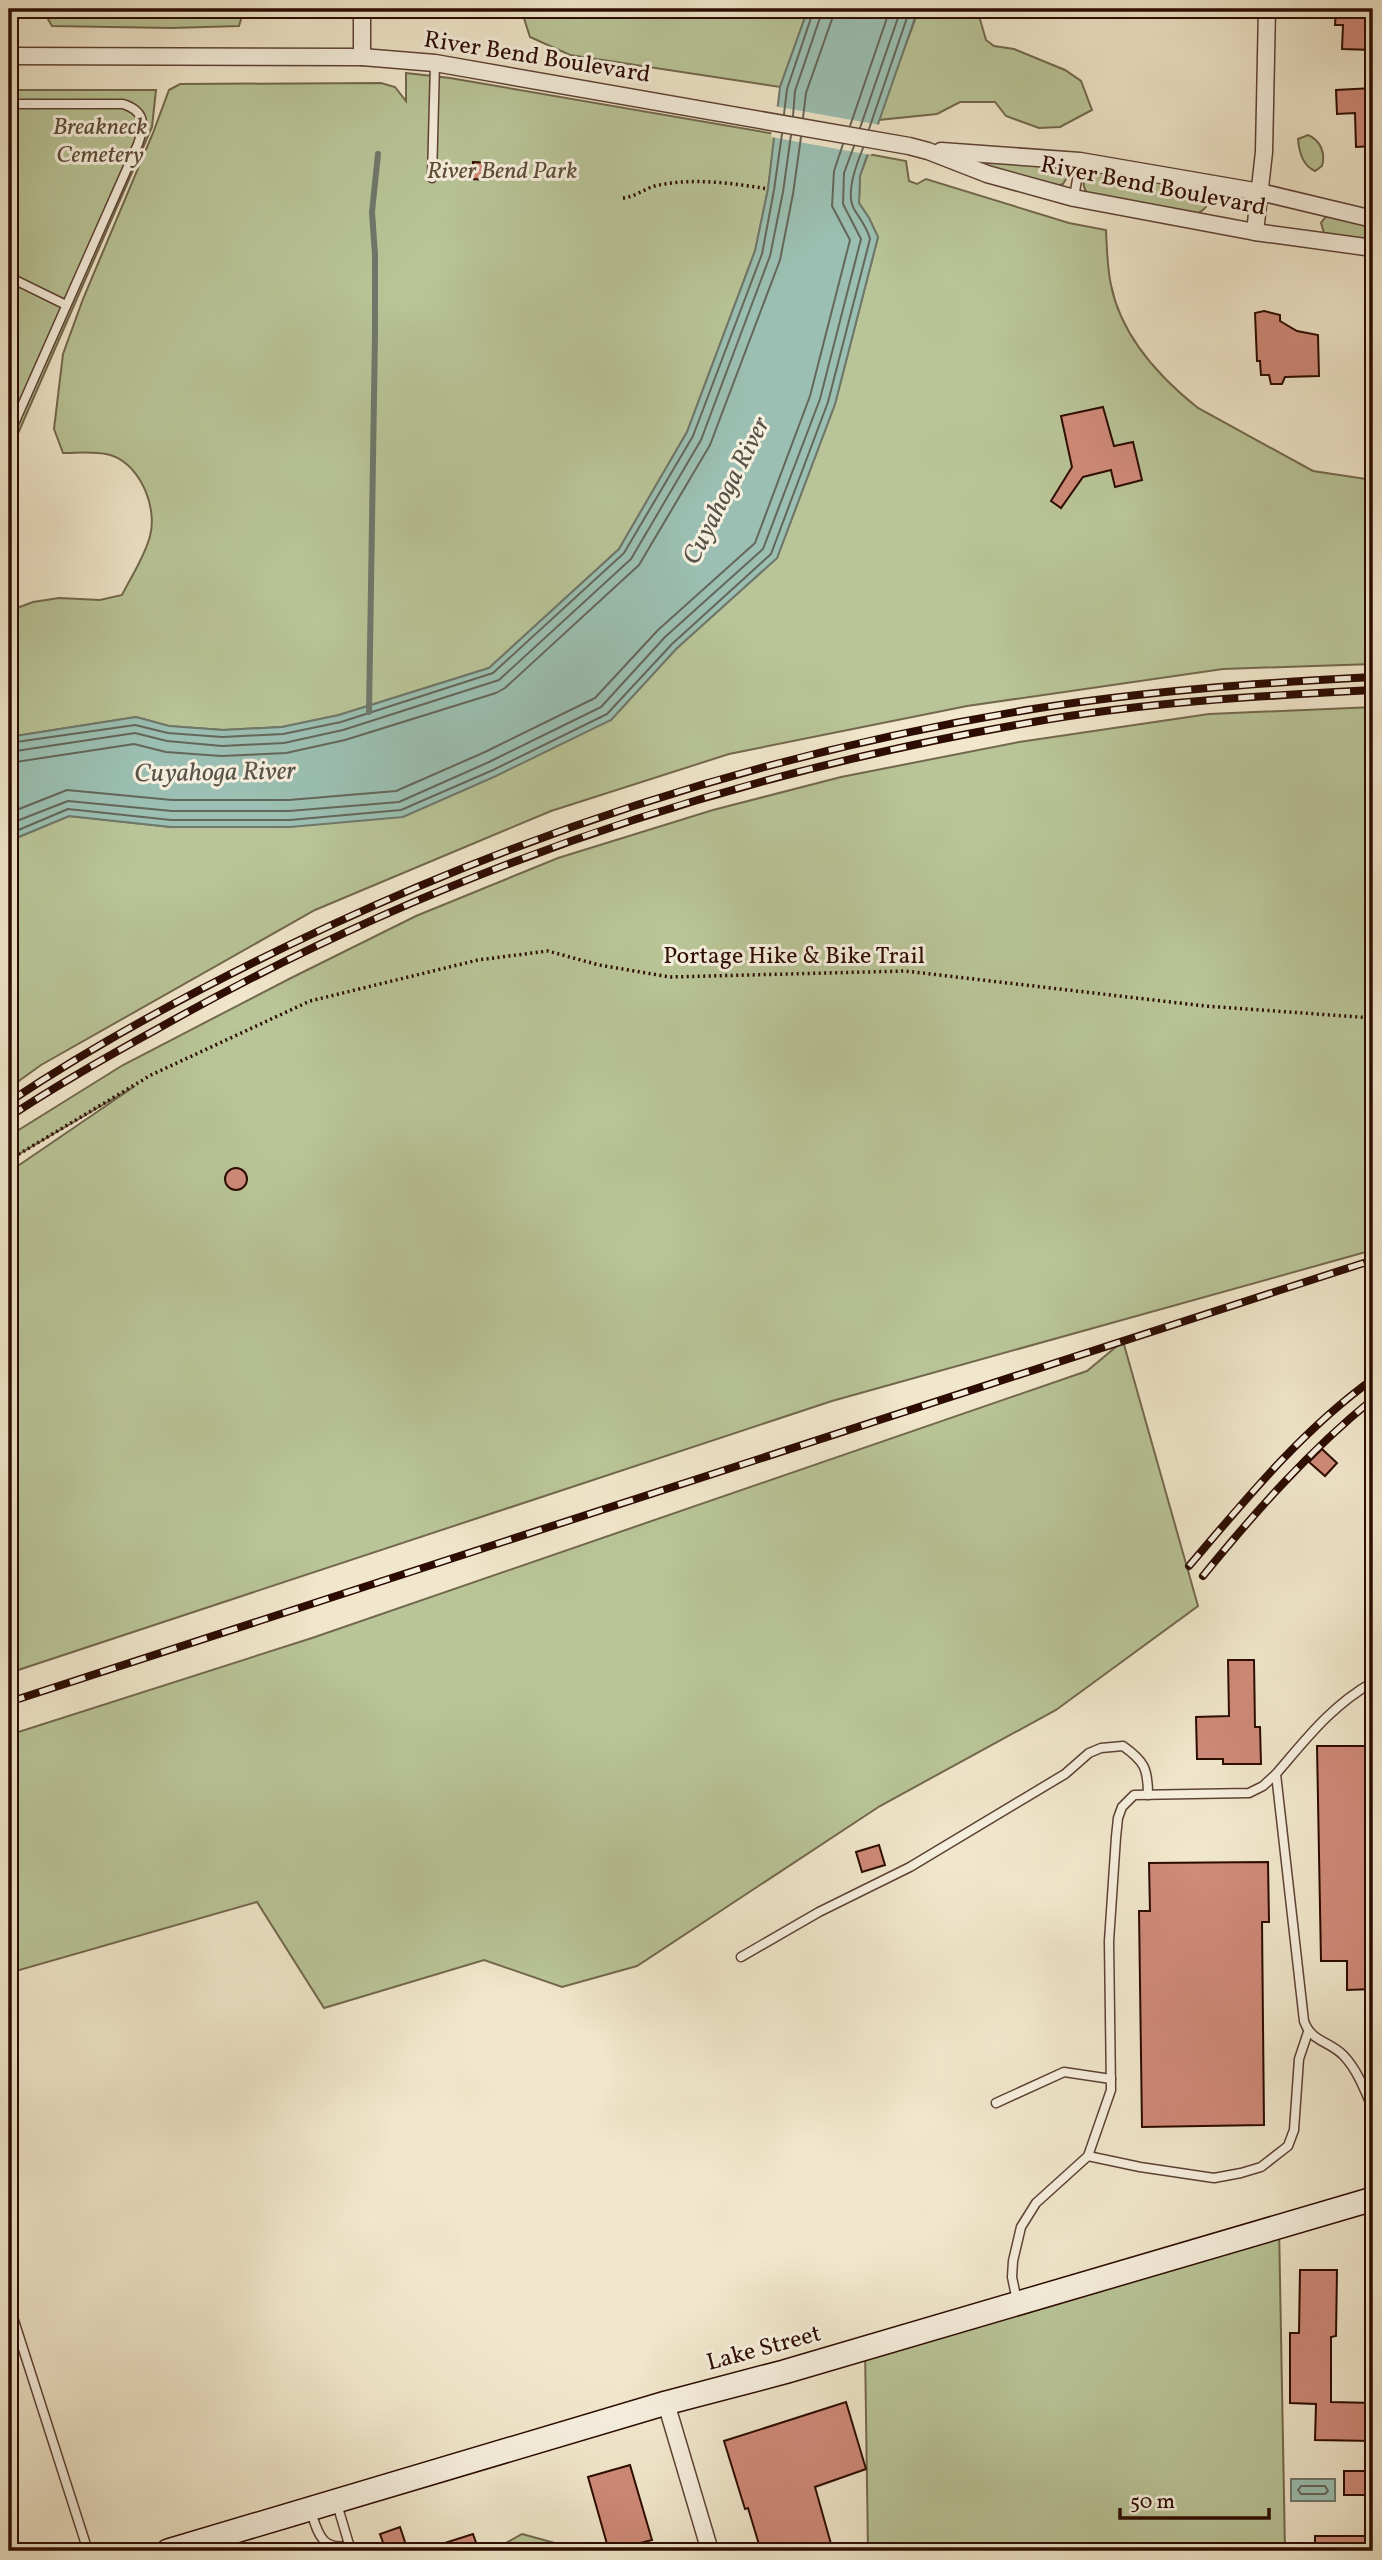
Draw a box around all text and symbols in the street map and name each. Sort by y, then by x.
street label: River Bend Boulevard [421,23,653,93]
park label: Breakneck Cemetery [53,111,147,173]
street label: River Bend Boulevard [1037,148,1269,226]
park label: River Bend Park [427,155,577,189]
water label: Cuyahoga River [674,410,780,571]
water label: Cuyahoga River [134,754,297,792]
street label: Portage Hike & Bike Trail [663,940,925,974]
street label: Lake Street [703,2317,825,2381]
scale bar [1120,2476,1268,2520]
text: 50 m [1130,2488,1175,2517]

